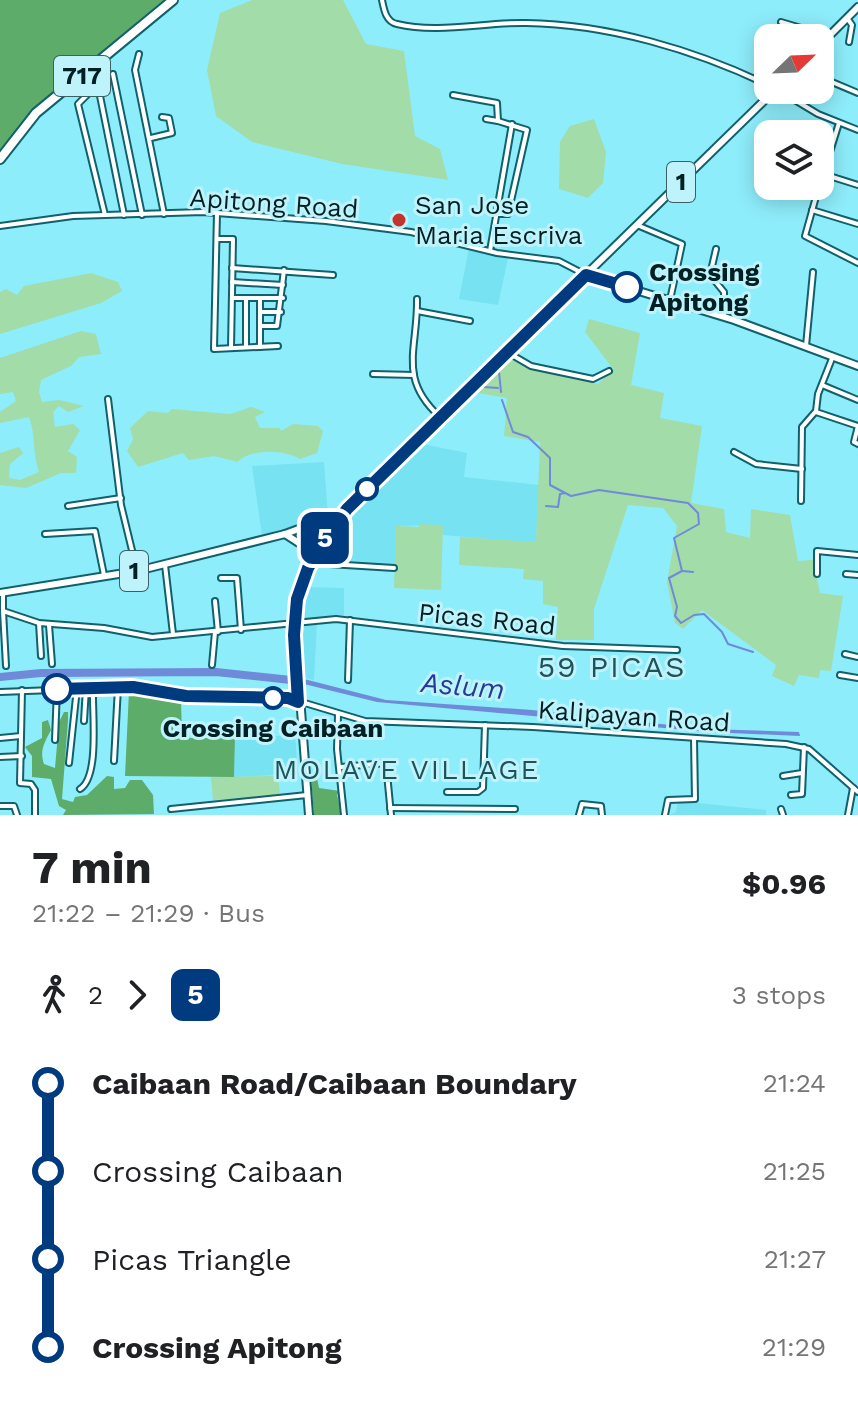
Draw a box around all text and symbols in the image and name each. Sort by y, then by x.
north arrow [754,24,834,104]
map controls [754,24,834,200]
road number: 717 [54,56,110,96]
button: layers [754,120,834,200]
road number: 1 [667,162,695,202]
street label: Apitong Road [189,182,359,224]
place label: San Jose Maria Escriva [415,190,583,250]
marker: San Jose Maria Escriva [390,211,408,229]
place label: Crossing Apitong [649,257,760,317]
marker: Crossing Apitong [612,272,642,302]
unlabelled marker [356,478,378,500]
line badge: 5 [299,512,351,564]
text: 5 [317,521,333,554]
road number: 1 [120,551,148,591]
street label: Picas Road [417,597,557,641]
district label: 59 PICAS [538,649,686,684]
water label: Aslum [419,666,506,706]
unlabelled marker [42,674,72,704]
marker: Crossing Caibaan [262,687,284,709]
street label: Kalipayan Road [537,694,731,738]
place label: Crossing Caibaan [163,713,383,743]
district label: MOLAVE VILLAGE [274,753,540,786]
text: 7 min [32,842,152,894]
text: $0.96 [742,866,826,901]
text: 21:22 – 21:29 · Bus [32,898,265,928]
icon: walk [32,973,76,1017]
icon: forward [115,973,159,1017]
text: 5 [187,978,204,1011]
text: 2 [88,980,103,1010]
text: 3 stops [732,980,826,1010]
text: Caibaan Road/Caibaan Boundary [92,1066,577,1101]
text: 21:24 [763,1068,826,1098]
text: Crossing Caibaan [92,1154,344,1189]
text: 21:25 [763,1156,826,1186]
text: Picas Triangle [92,1242,292,1277]
text: 21:27 [764,1244,826,1274]
text: Crossing Apitong [92,1330,341,1365]
text: 21:29 [762,1332,826,1362]

